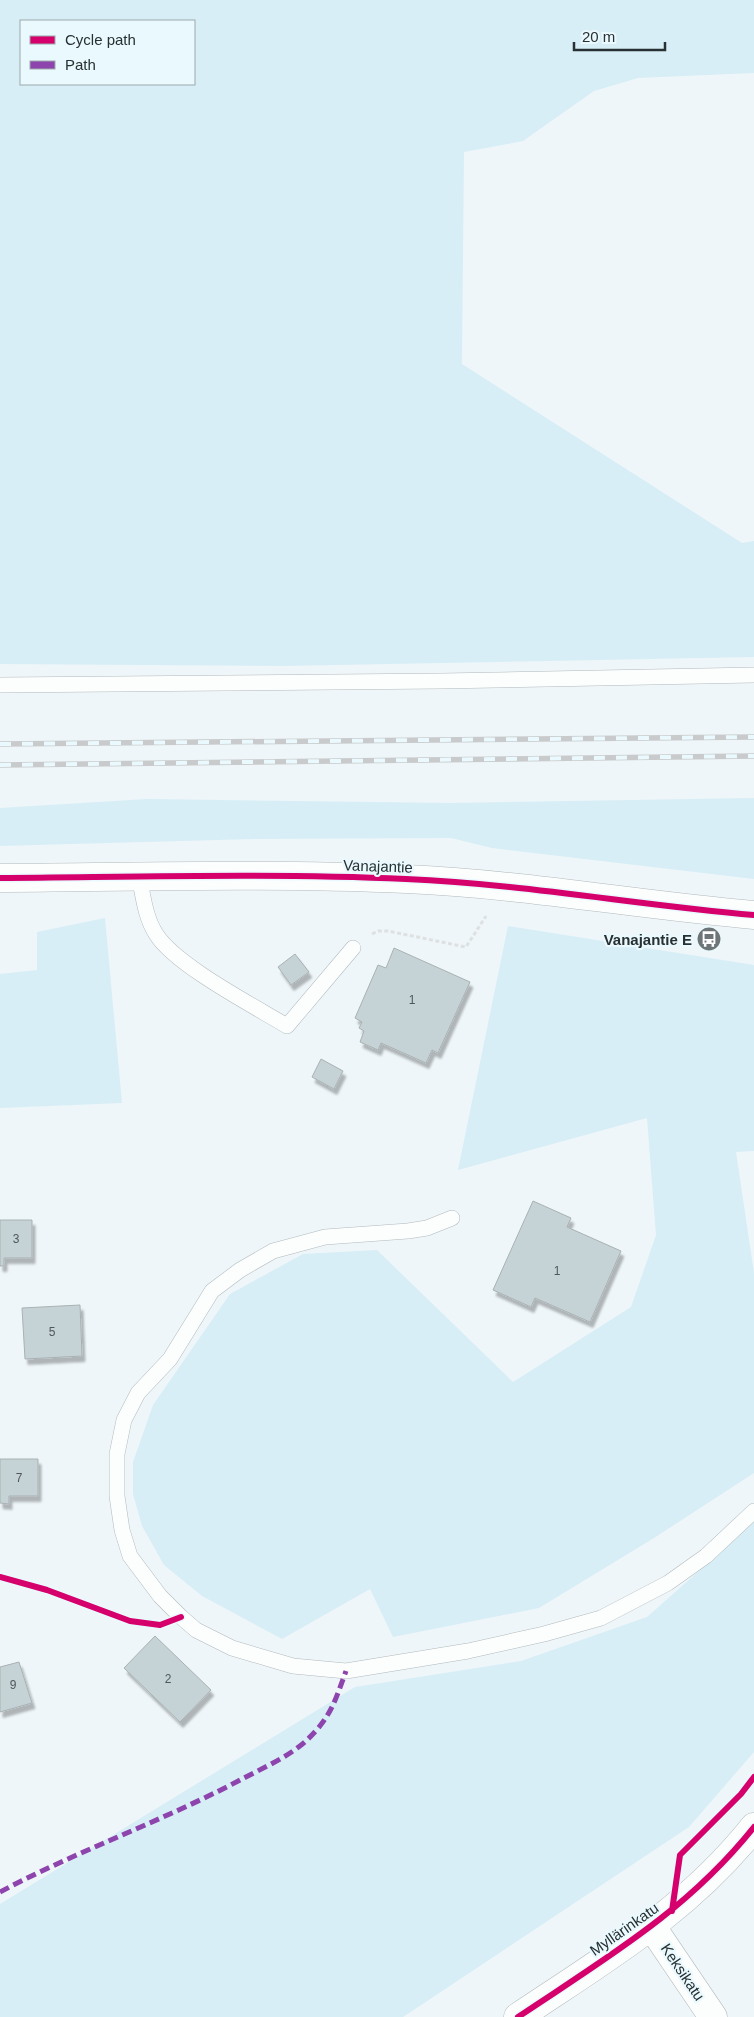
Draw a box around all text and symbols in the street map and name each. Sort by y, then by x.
legend [20,20,195,85]
scale bar [574,20,665,52]
text: 20 m [582,28,615,45]
text: Cycle path [65,31,136,48]
text: Path [65,56,96,73]
street label: Vanajantie [343,856,413,876]
bus stop icon: Vanajantie E [696,926,722,952]
place label: Vanajantie E [604,931,692,948]
house number: 1 [409,993,416,1007]
house number: 3 [13,1232,20,1246]
house number: 1 [554,1264,561,1278]
house number: 5 [49,1325,56,1339]
house number: 7 [16,1471,23,1485]
house number: 2 [165,1672,172,1686]
house number: 9 [10,1678,17,1692]
street label: Myllärinkatu [586,1899,662,1959]
street label: Keksikatu [658,1940,708,2004]

